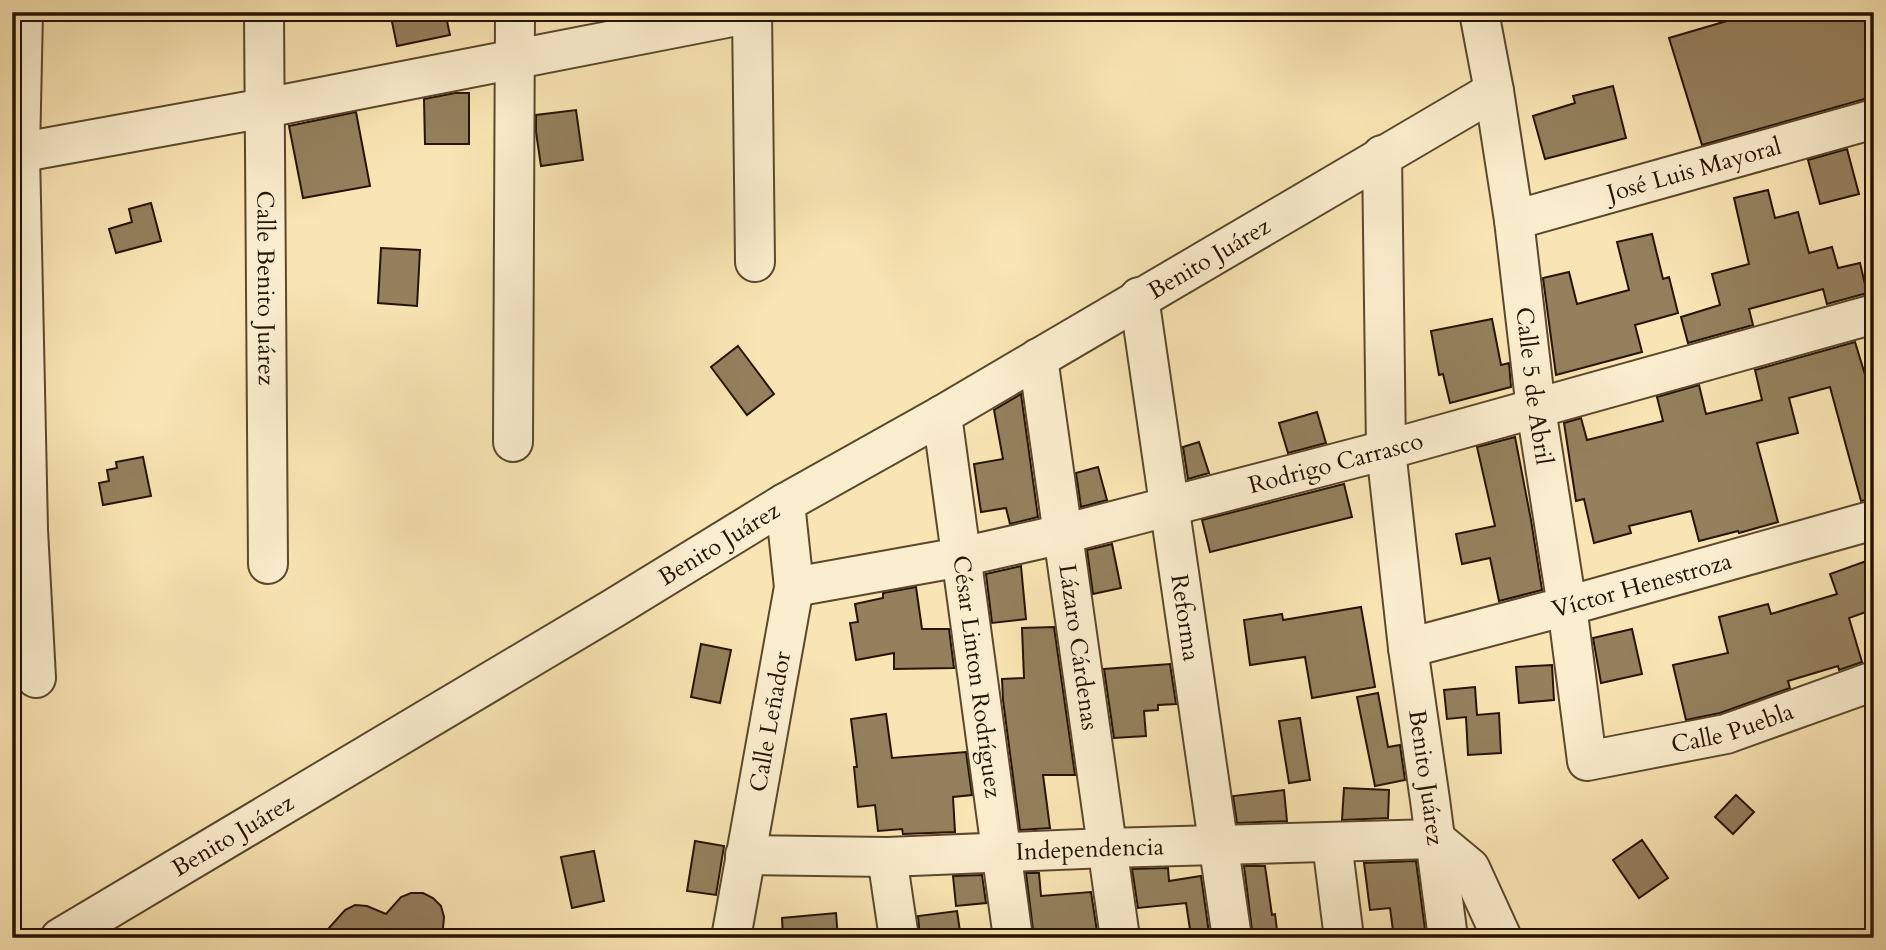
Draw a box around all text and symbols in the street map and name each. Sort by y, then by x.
street label: José Luis Mayoral [1600,130,1785,211]
street label: Calle Benito Juárez [248,190,283,386]
street label: Benito Juárez [1142,210,1277,308]
street label: Calle 5 de Abril [1507,305,1561,467]
street label: Rodrigo Carrasco [1245,424,1427,502]
street label: Benito Juárez [652,494,786,594]
street label: Víctor Henestroza [1548,545,1736,626]
street label: César Linton Rodríguez [944,553,1010,800]
street label: Lázaro Cárdenas [1050,562,1106,732]
street label: Reforma [1162,572,1208,664]
street label: Calle Leñador [742,648,799,794]
street label: Calle Puebla [1668,695,1799,761]
street label: Benito Juárez [1400,707,1452,848]
street label: Benito Juárez [166,786,300,885]
street label: Independencia [1015,830,1165,869]

